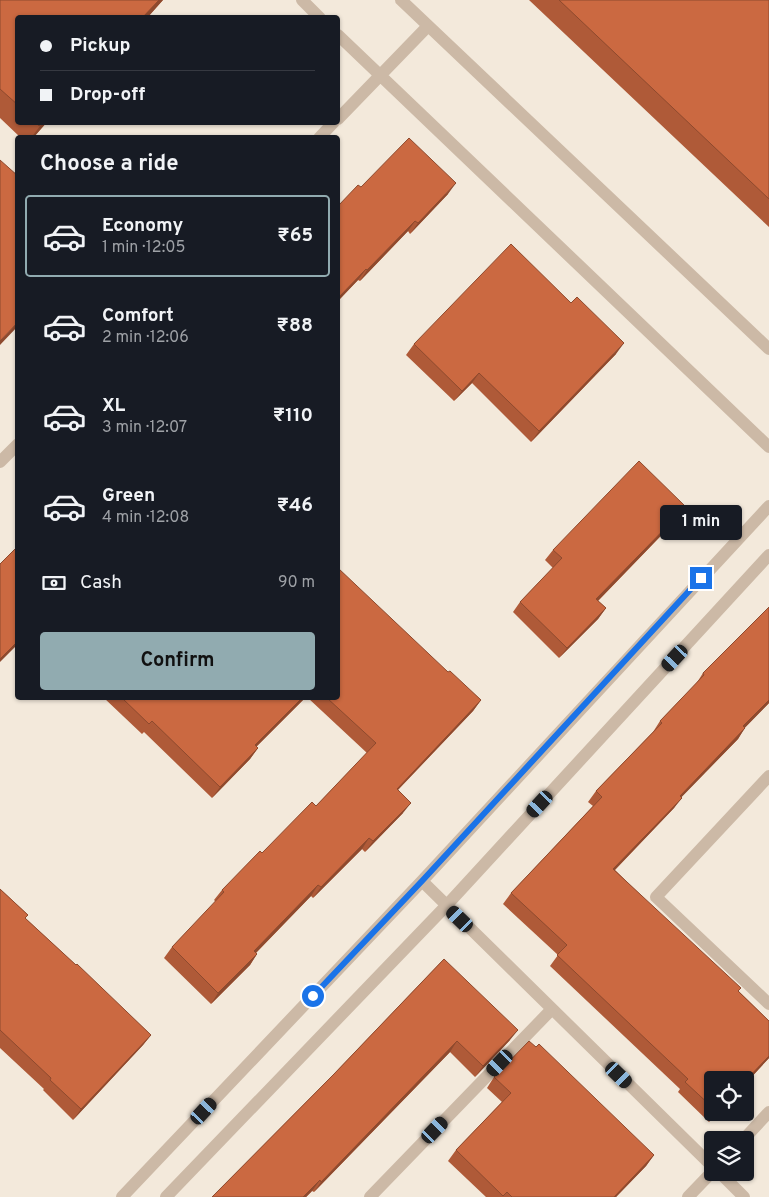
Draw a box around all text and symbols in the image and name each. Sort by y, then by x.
text: Pickup [70,34,130,58]
text: Drop-off [70,83,145,107]
text: Choose a ride [40,151,178,178]
icon: car [42,214,87,259]
text: Economy [102,214,183,238]
text: ₹65 [277,224,313,248]
text: 1 min · 12:05 [102,238,185,258]
icon: car [42,304,87,349]
text: Comfort [102,304,174,328]
text: ₹88 [277,314,313,338]
text: 2 min · 12:06 [102,328,189,348]
icon: car [42,394,87,439]
text: XL [102,394,125,418]
text: ₹110 [273,404,313,428]
text: 3 min · 12:07 [102,418,187,438]
icon: car [42,484,87,529]
text: Green [102,484,155,508]
text: ₹46 [277,494,313,518]
callout: 1 min [660,506,742,540]
text: 4 min · 12:08 [102,508,189,528]
text: 1 min [682,512,720,532]
route end [690,567,712,589]
icon: cash [40,569,68,597]
text: Cash [80,571,122,595]
text: 90 m [278,573,315,593]
button: Confirm [40,632,315,690]
car [659,642,690,674]
car [524,788,555,820]
car [443,903,476,935]
route start [302,985,324,1007]
car [484,1047,515,1079]
car [602,1059,635,1091]
map controls [704,1071,754,1181]
button: locate [704,1071,754,1121]
car [188,1095,219,1127]
car [419,1114,450,1146]
button: layers [704,1131,754,1181]

